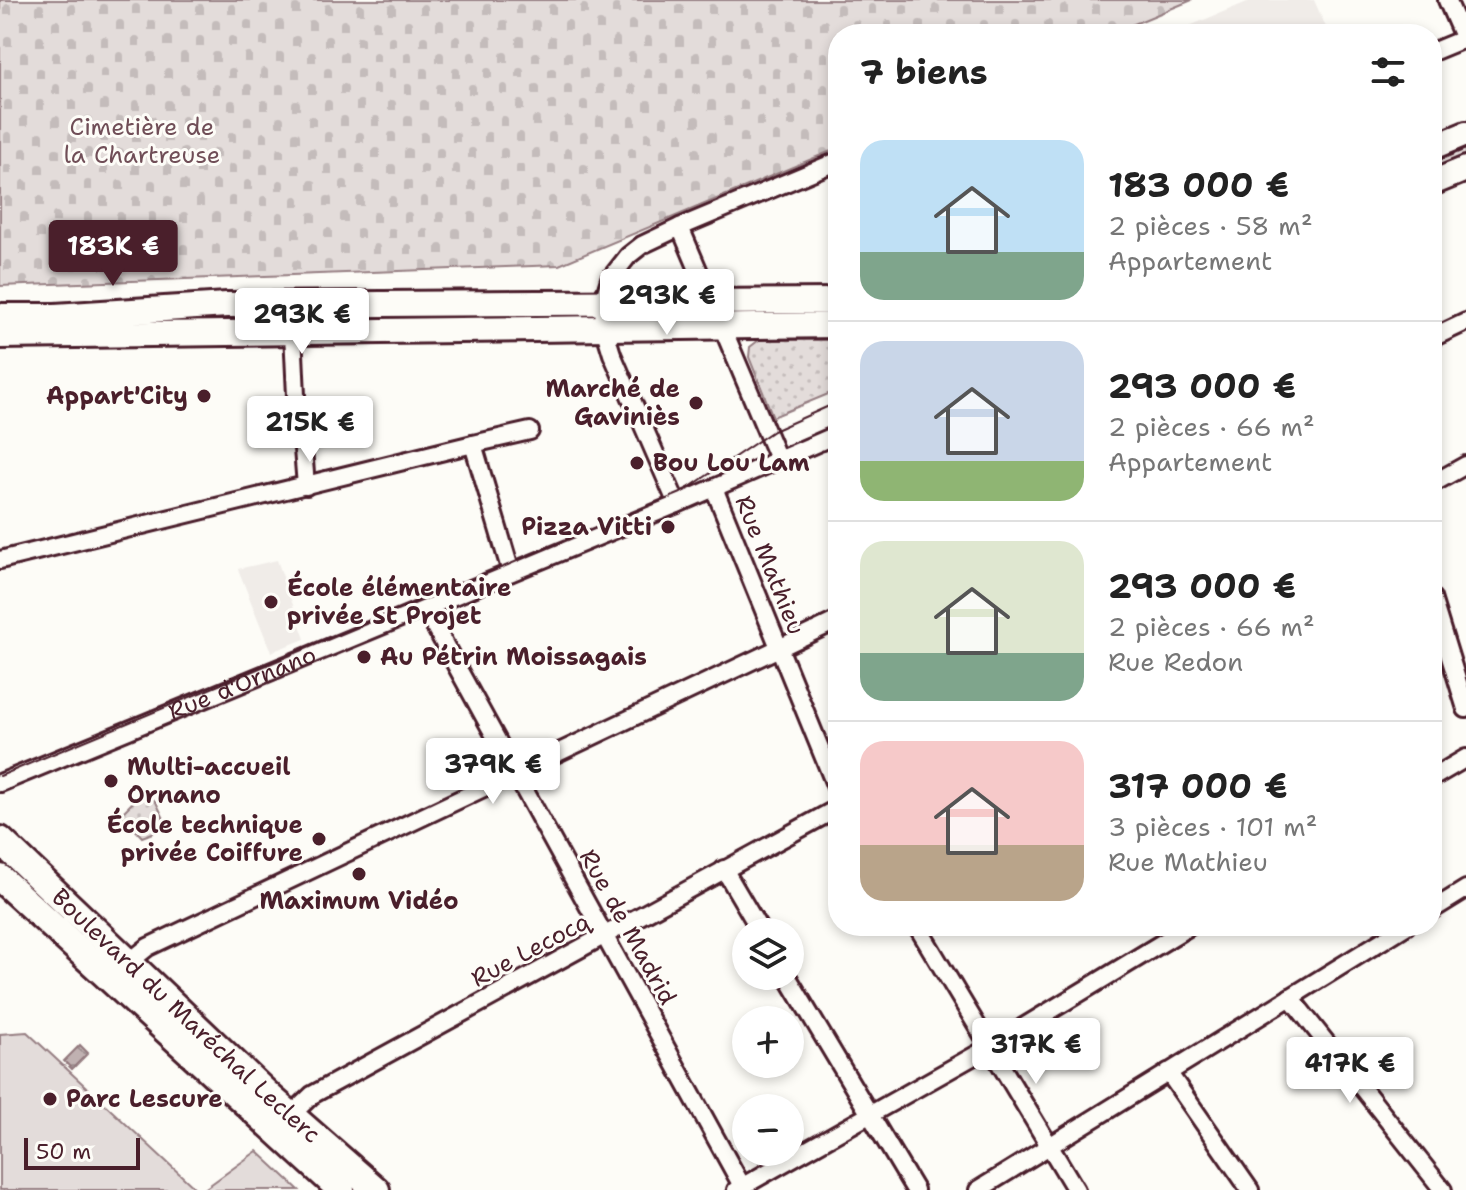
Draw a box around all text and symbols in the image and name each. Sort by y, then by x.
text: 7 biens [860,49,988,95]
icon: filters [1366,50,1410,94]
park label: Cimetière de la Chartreuse [64,111,220,171]
text: 183 000 € [1108,162,1289,208]
icon: home [924,172,1020,268]
text: 2 pièces · 58 m² [1108,208,1313,243]
pin: 183K € [48,220,178,288]
text: 183K € [67,228,159,263]
text: Appartement [1108,243,1272,278]
pin: 293K € [602,269,732,337]
text: 293K € [618,277,716,312]
pin: 293K € [237,288,367,356]
text: 293K € [253,296,351,331]
text: 293 000 € [1108,363,1296,409]
place label: Marché de Gaviniès [545,373,680,433]
icon: home [924,373,1020,469]
place label: Appart'City [46,380,188,412]
marker: Appart'City [195,387,213,405]
marker: Marché de Gaviniès [687,394,705,412]
pin: 215K € [245,396,375,464]
text: 215K € [265,404,355,439]
text: 2 pièces · 66 m² [1108,409,1315,444]
text: Appartement [1108,444,1272,479]
place label: Bou Lou Lam [653,447,810,479]
marker: Bou Lou Lam [628,454,646,472]
street label: Rue Mathieu [728,491,812,639]
place label: Pizza Vitti [521,511,652,543]
marker: Pizza Vitti [659,518,677,536]
text: 293 000 € [1108,563,1296,609]
place label: École élémentaire privée St Projet [287,570,511,632]
icon: home [924,573,1020,669]
marker: École élémentaire privée St Projet [262,593,280,611]
text: 2 pièces · 66 m² [1108,609,1315,644]
street label: Rue d'Ornano [163,638,321,728]
place label: Au Pétrin Moissagais [380,641,647,673]
text: Rue Redon [1108,644,1243,679]
marker: Au Pétrin Moissagais [355,648,373,666]
pin: 379K € [428,738,558,806]
text: 379K € [444,746,542,781]
place label: Multi-accueil Ornano [127,751,291,811]
text: 317 000 € [1108,763,1288,809]
marker: Multi-accueil Ornano [102,772,120,790]
icon: home [924,773,1020,869]
place label: École technique privée Coiffure [107,807,303,869]
text: 3 pièces · 101 m² [1108,809,1318,844]
marker: École technique privée Coiffure [310,830,328,848]
street label: Rue de Madrid [572,844,684,1010]
text: Rue Mathieu [1108,844,1268,879]
marker: Maximum Vidéo [350,865,368,883]
street label: Boulevard du Maréchal Leclerc [45,881,327,1150]
place label: Maximum Vidéo [259,885,459,917]
street label: Rue Lecocq [465,905,596,994]
map controls [732,918,804,1166]
button: layers [732,918,804,990]
button: + [732,1006,804,1078]
pin: 317K € [971,1018,1101,1086]
text: 317K € [990,1026,1082,1061]
pin: 417K € [1285,1037,1415,1105]
text: 417K € [1304,1045,1396,1080]
place label: Parc Lescure [66,1083,223,1115]
marker: Parc Lescure [41,1090,59,1108]
button: − [732,1094,804,1166]
scale bar [24,1134,140,1170]
text: 50 m [36,1137,91,1166]

